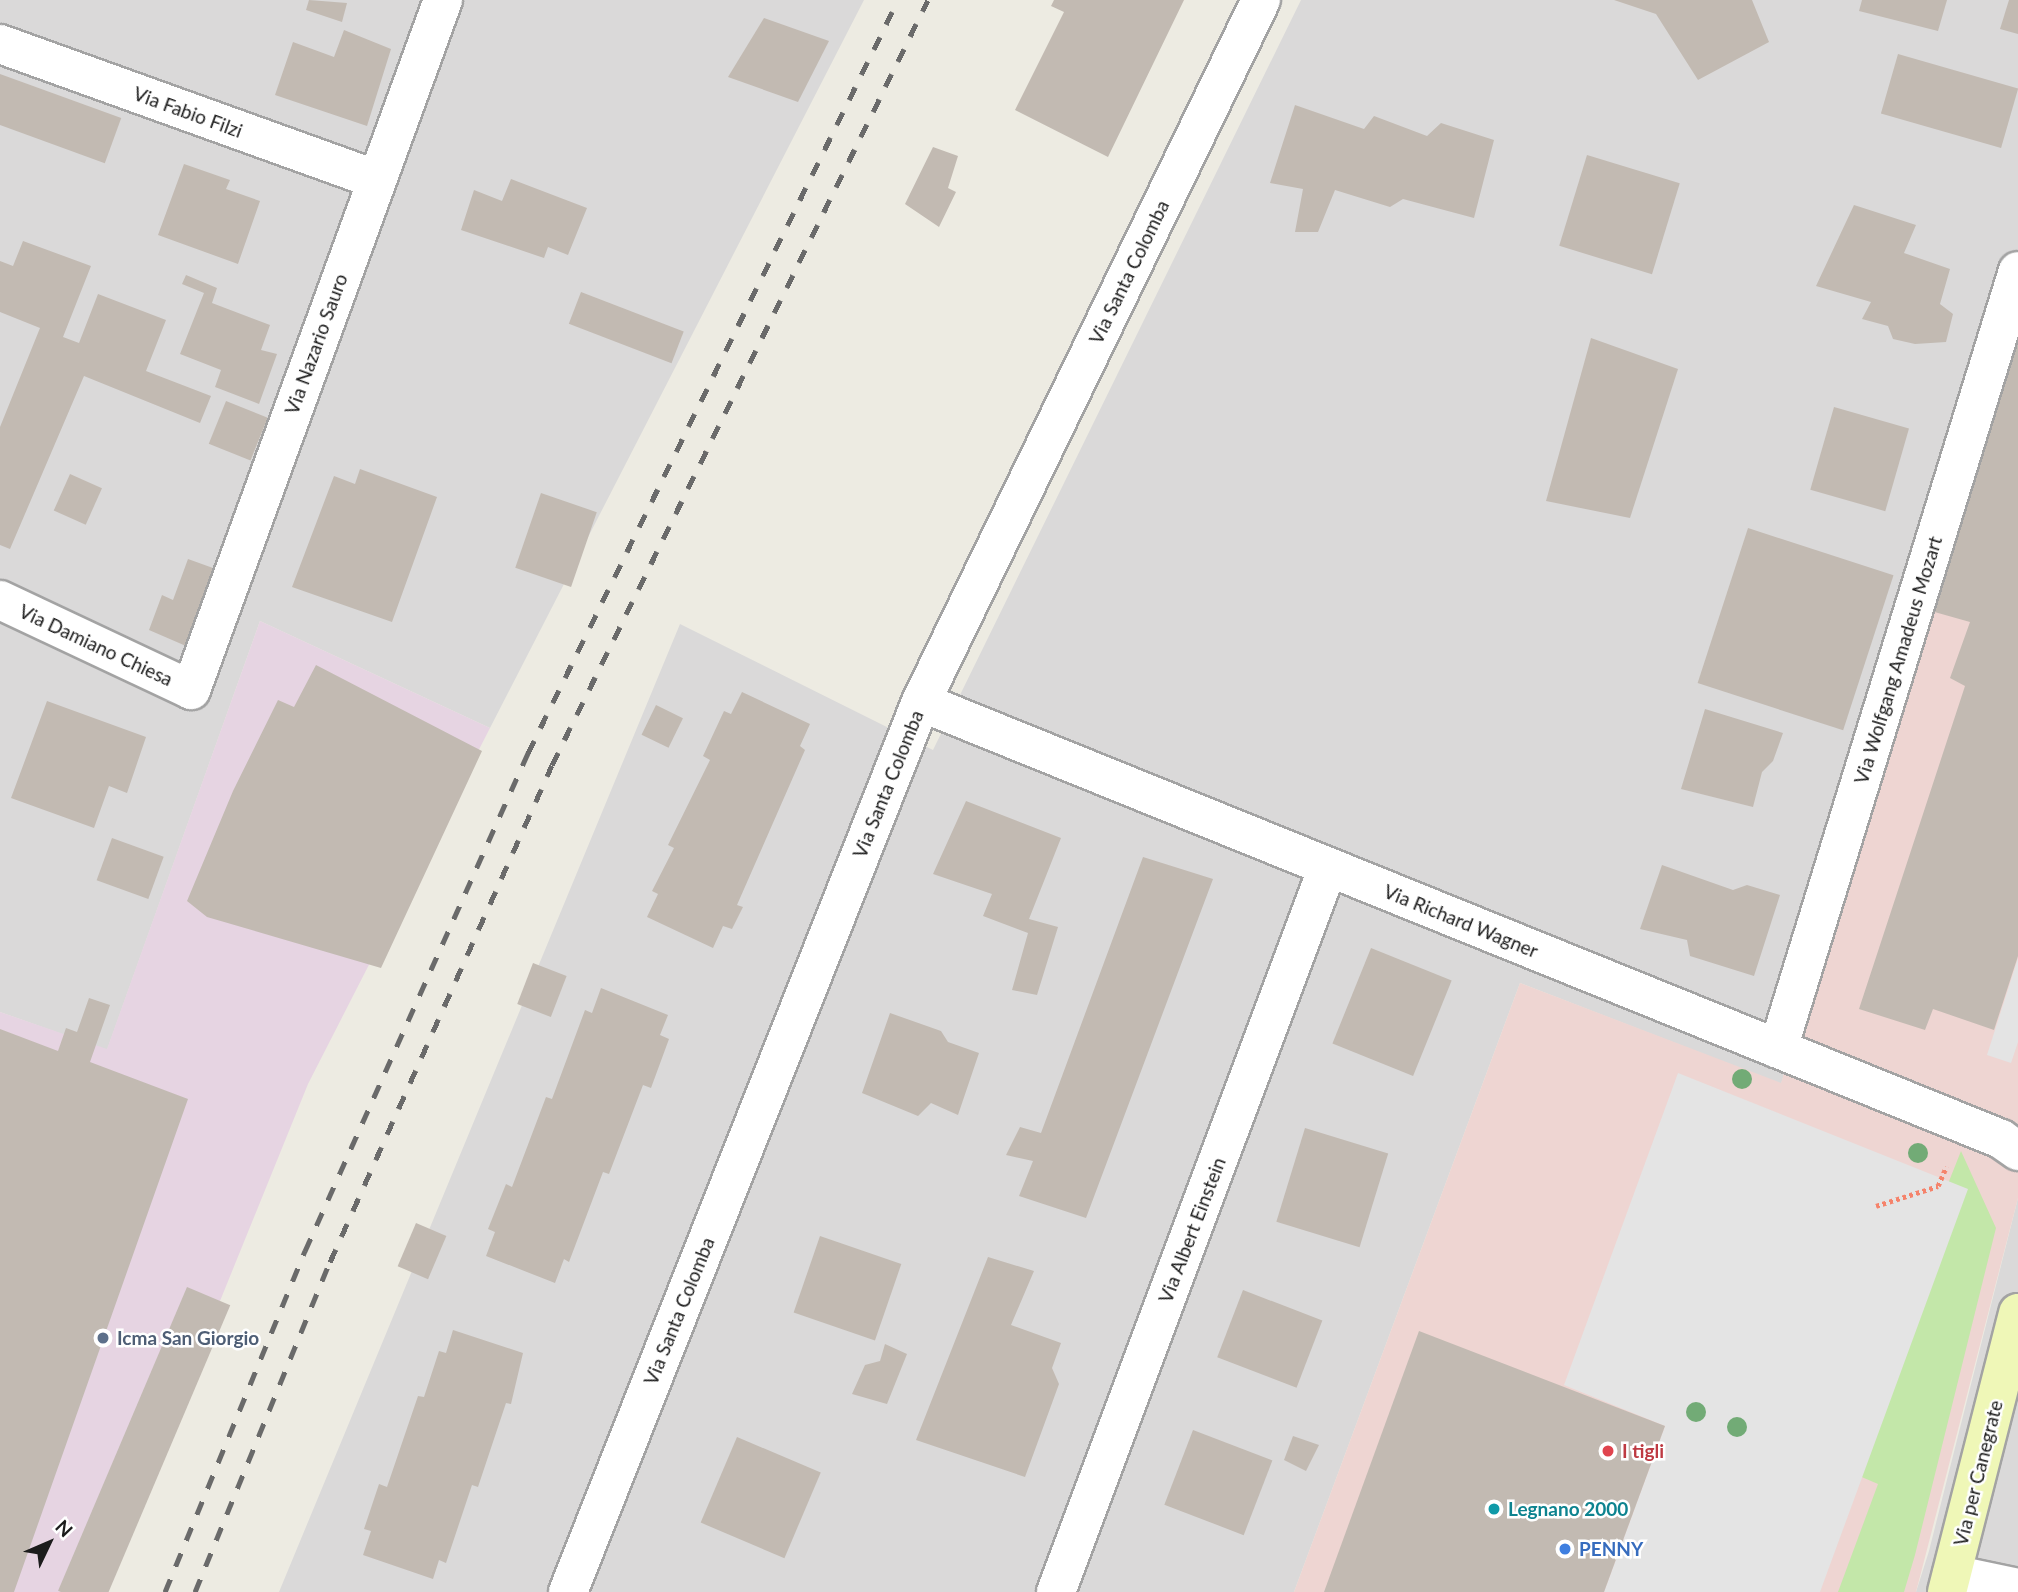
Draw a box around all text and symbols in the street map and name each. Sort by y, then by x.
street label: Via Fabio Filzi [130,82,246,142]
street label: Via Santa Colomba [1084,196,1174,348]
street label: Via Nazario Sauro [280,271,352,417]
street label: Via Wolfgang Amadeus Mozart [1849,533,1947,787]
street label: Via Damiano Chiesa [16,599,176,691]
street label: Via Santa Colomba [848,707,928,861]
street label: Via Richard Wagner [1380,880,1542,962]
street label: Via Albert Einstein [1154,1154,1230,1306]
street label: Via Santa Colomba [639,1234,719,1388]
place label: Icma San Giorgio [117,1327,259,1349]
marker: Icma San Giorgio [95,1330,111,1346]
street label: Via per Canegrate [1949,1398,2007,1548]
place label: I tigli [1622,1440,1664,1462]
marker: I tigli [1600,1443,1616,1459]
place label: Legnano 2000 [1508,1498,1628,1520]
marker: Legnano 2000 [1486,1501,1502,1517]
north arrow [14,1508,84,1578]
text: N [51,1515,78,1541]
place label: PENNY [1579,1538,1643,1560]
marker: PENNY [1557,1541,1573,1557]

